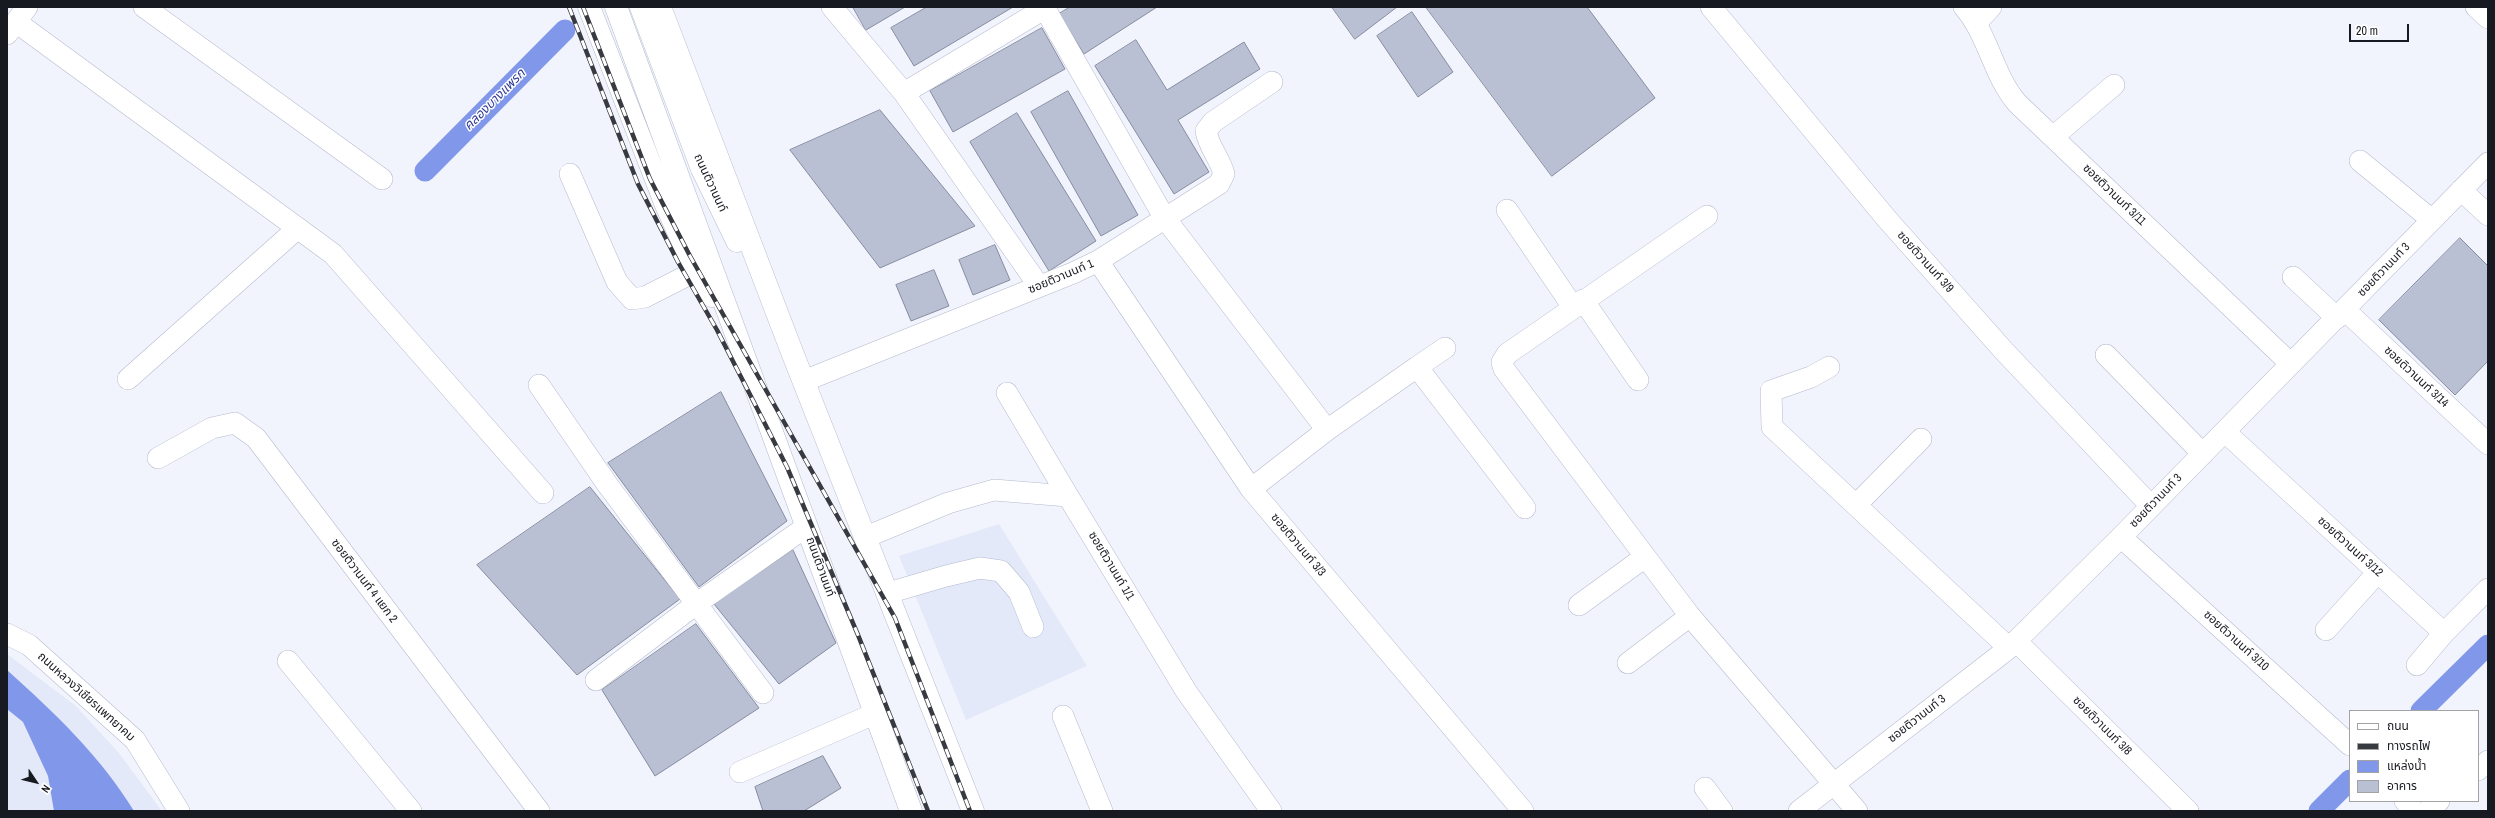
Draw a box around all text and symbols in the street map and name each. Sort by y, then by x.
scale bar [2351,16,2411,42]
text: 20 m [2356,23,2378,39]
water label: คลองบางแพรก [461,66,529,134]
street label: ถนนติวานนท์ [690,152,730,214]
street label: ซอยติวานนท์ 3/11 [2079,161,2149,229]
street label: ซอยติวานนท์ 3/9 [1894,228,1956,296]
street label: ซอยติวานนท์ 3 [2355,240,2413,300]
street label: ซอยติวานนท์ 1 [1026,257,1096,297]
street label: ซอยติวานนท์ 3/14 [2381,343,2451,411]
street label: ซอยติวานนท์ 3 [2127,471,2185,531]
street label: ซอยติวานนท์ 3/3 [1268,511,1328,579]
street label: ซอยติวานนท์ 3/12 [2314,514,2386,580]
street label: ซอยติวานนท์ 1/1 [1085,529,1137,603]
street label: ถนนติวานนท์ [803,535,837,599]
street label: ซอยติวานนท์ 4 แยก 2 [328,536,400,626]
street label: ซอยติวานนท์ 3/10 [2200,608,2272,674]
street label: ถนนหลวงวิเชียรแพทยาคม [34,649,138,745]
street label: ซอยติวานนท์ 3 [1885,692,1949,746]
street label: ซอยติวานนท์ 3/8 [2069,693,2135,759]
legend [2349,710,2479,802]
text: ถนน [2387,718,2409,734]
text: ทางรถไฟ [2387,738,2430,754]
text: แหล่งน้ำ [2387,758,2426,774]
north arrow [16,762,56,802]
text: อาคาร [2387,778,2417,794]
text: N [38,782,53,796]

